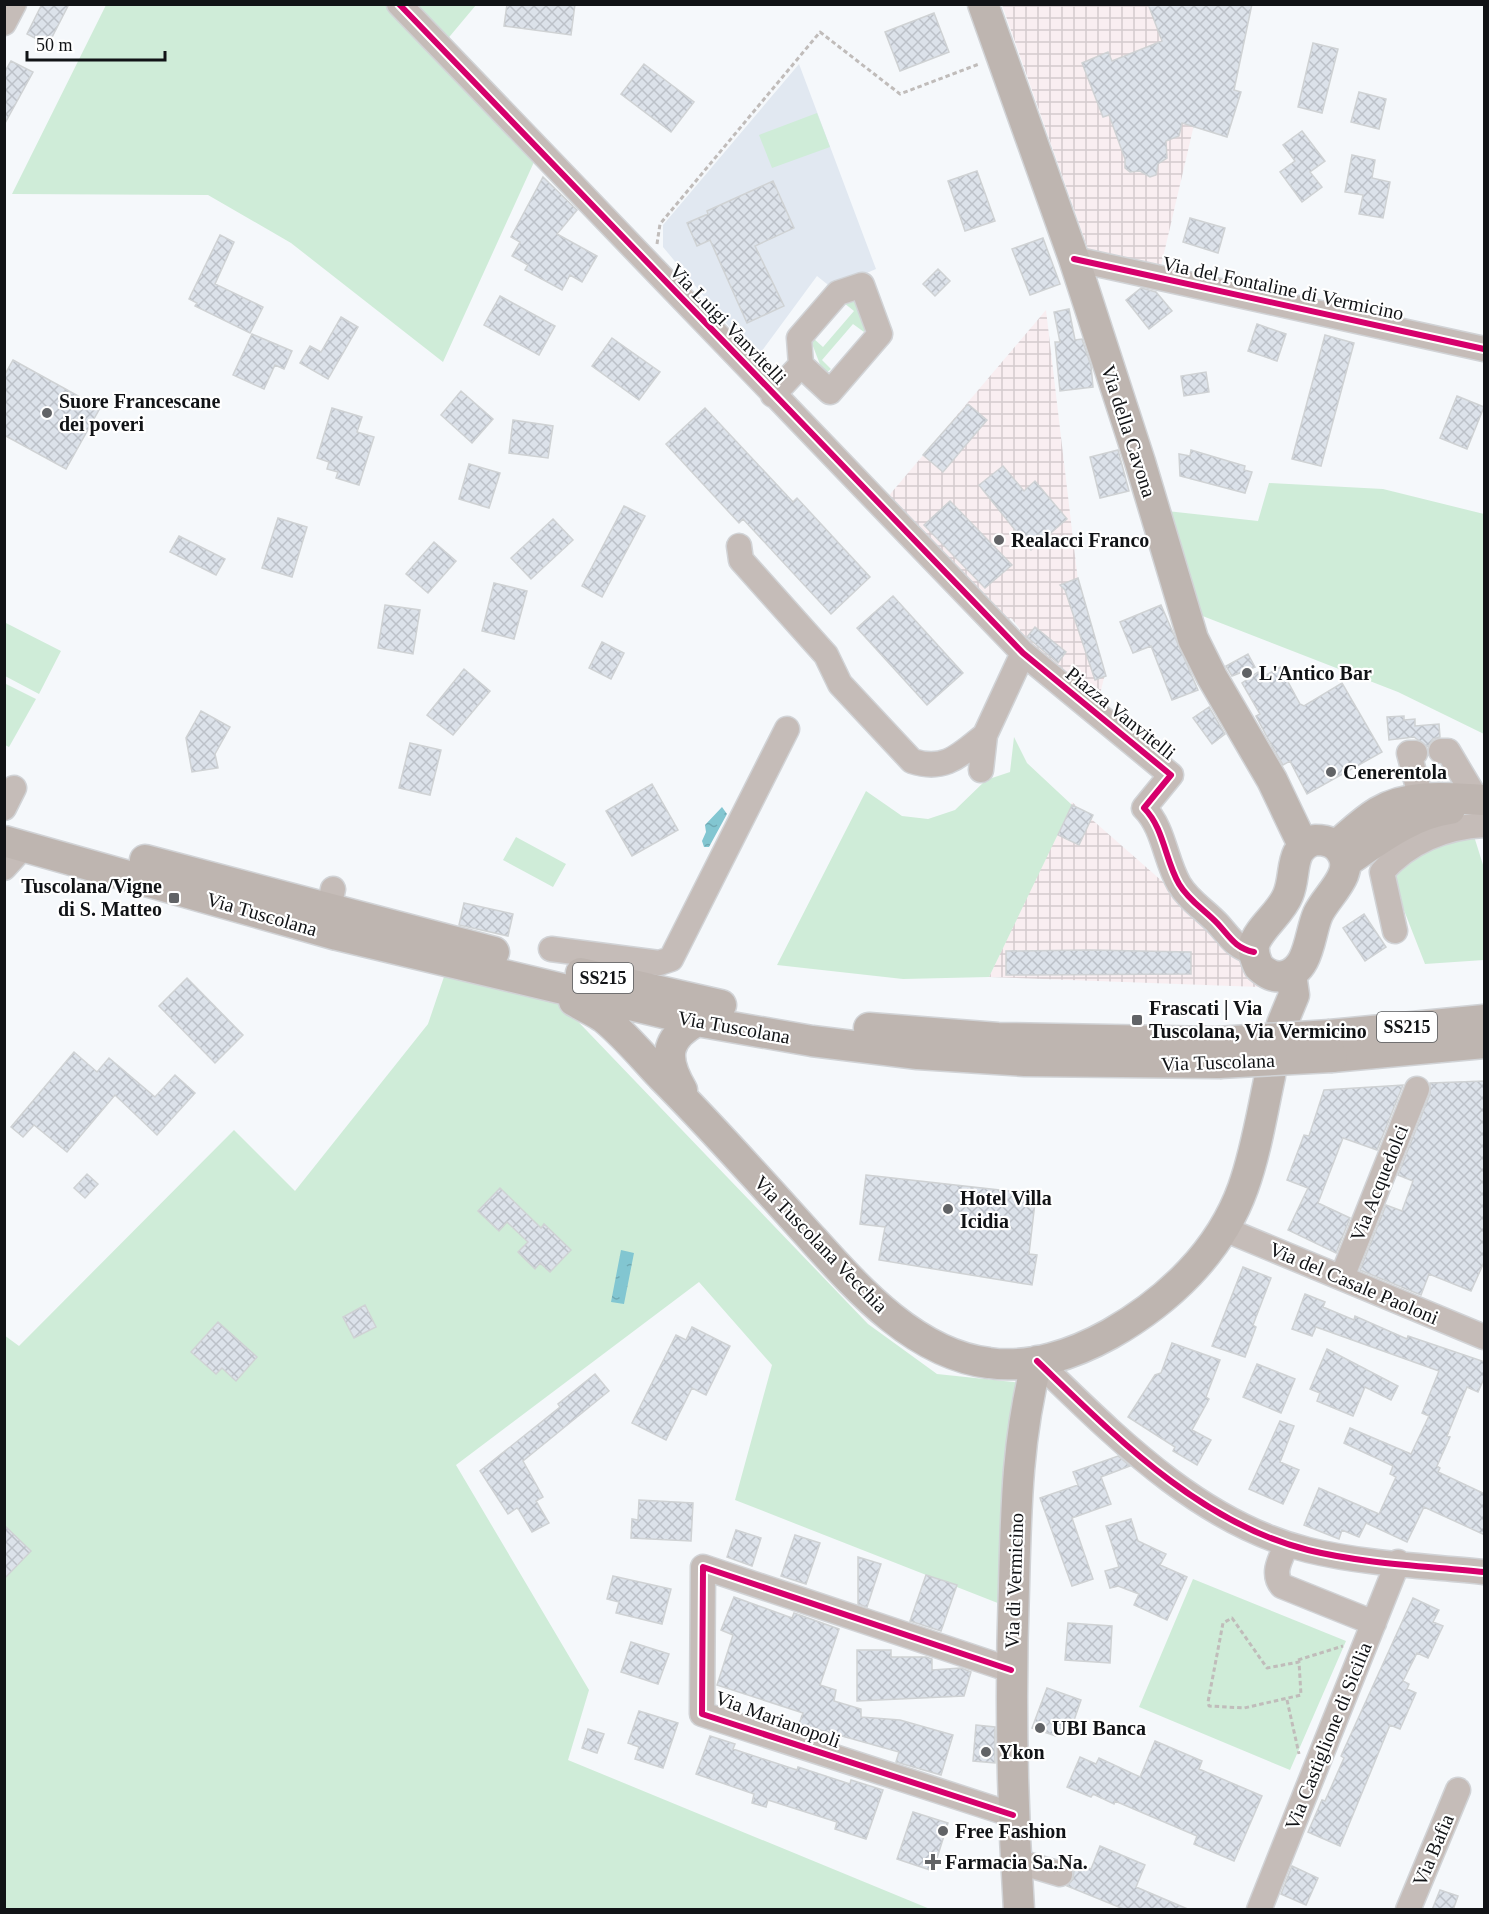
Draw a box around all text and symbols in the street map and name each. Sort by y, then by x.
scale bar [27,24,165,62]
text: 50 m [36,35,73,55]
street label: Via del Fontaline di Vermicino [1160,252,1406,324]
street label: Via Luigi Vanvitelli [664,259,791,390]
street label: Via della Cavona [1097,362,1161,500]
place label: Suore Francescane dei poveri [59,390,220,436]
marker: Suore Francescane dei poveri [40,406,54,420]
place label: Realacci Franco [1011,529,1149,551]
marker: Realacci Franco [992,533,1006,547]
street label: Piazza Vanvitelli [1062,662,1181,764]
place label: L'Antico Bar [1259,662,1372,684]
marker: L'Antico Bar [1240,666,1254,680]
place label: Cenerentola [1343,761,1447,783]
marker: Cenerentola [1324,765,1338,779]
place label: Tuscolana/Vigne di S. Matteo [21,875,162,920]
street label: Via Tuscolana [204,888,320,940]
marker: Tuscolana/Vigne di S. Matteo [167,891,181,905]
road number: SS215 [573,963,633,993]
place label: Frascati | Via Tuscolana, Via Vermicino [1149,997,1367,1042]
street label: Via Tuscolana [676,1006,792,1048]
road number: SS215 [1377,1012,1437,1042]
marker: Frascati | Via Tuscolana, Via Vermicino [1130,1013,1144,1027]
street label: Via Tuscolana [1161,1049,1275,1075]
street label: Via Acquedolci [1346,1121,1413,1245]
street label: Via Tuscolana Vecchia [750,1171,892,1317]
place label: Hotel Villa Icidia [960,1187,1052,1232]
marker: Hotel Villa Icidia [941,1202,955,1216]
street label: Via del Casale Paoloni [1266,1237,1442,1329]
street label: Via di Vermicino [1001,1513,1027,1649]
street label: Via Castiglione di Sicilia [1280,1639,1377,1833]
street label: Via Marianopoli [712,1686,844,1753]
place label: UBI Banca [1052,1717,1146,1739]
marker: UBI Banca [1033,1721,1047,1735]
place label: Ykon [998,1741,1045,1763]
marker: Ykon [979,1745,993,1759]
street label: Via Bafia [1408,1811,1458,1889]
place label: Free Fashion [955,1820,1066,1842]
marker: Free Fashion [936,1824,950,1838]
place label: Farmacia Sa.Na. [945,1851,1088,1873]
marker: Farmacia Sa.Na. [926,1855,940,1869]

